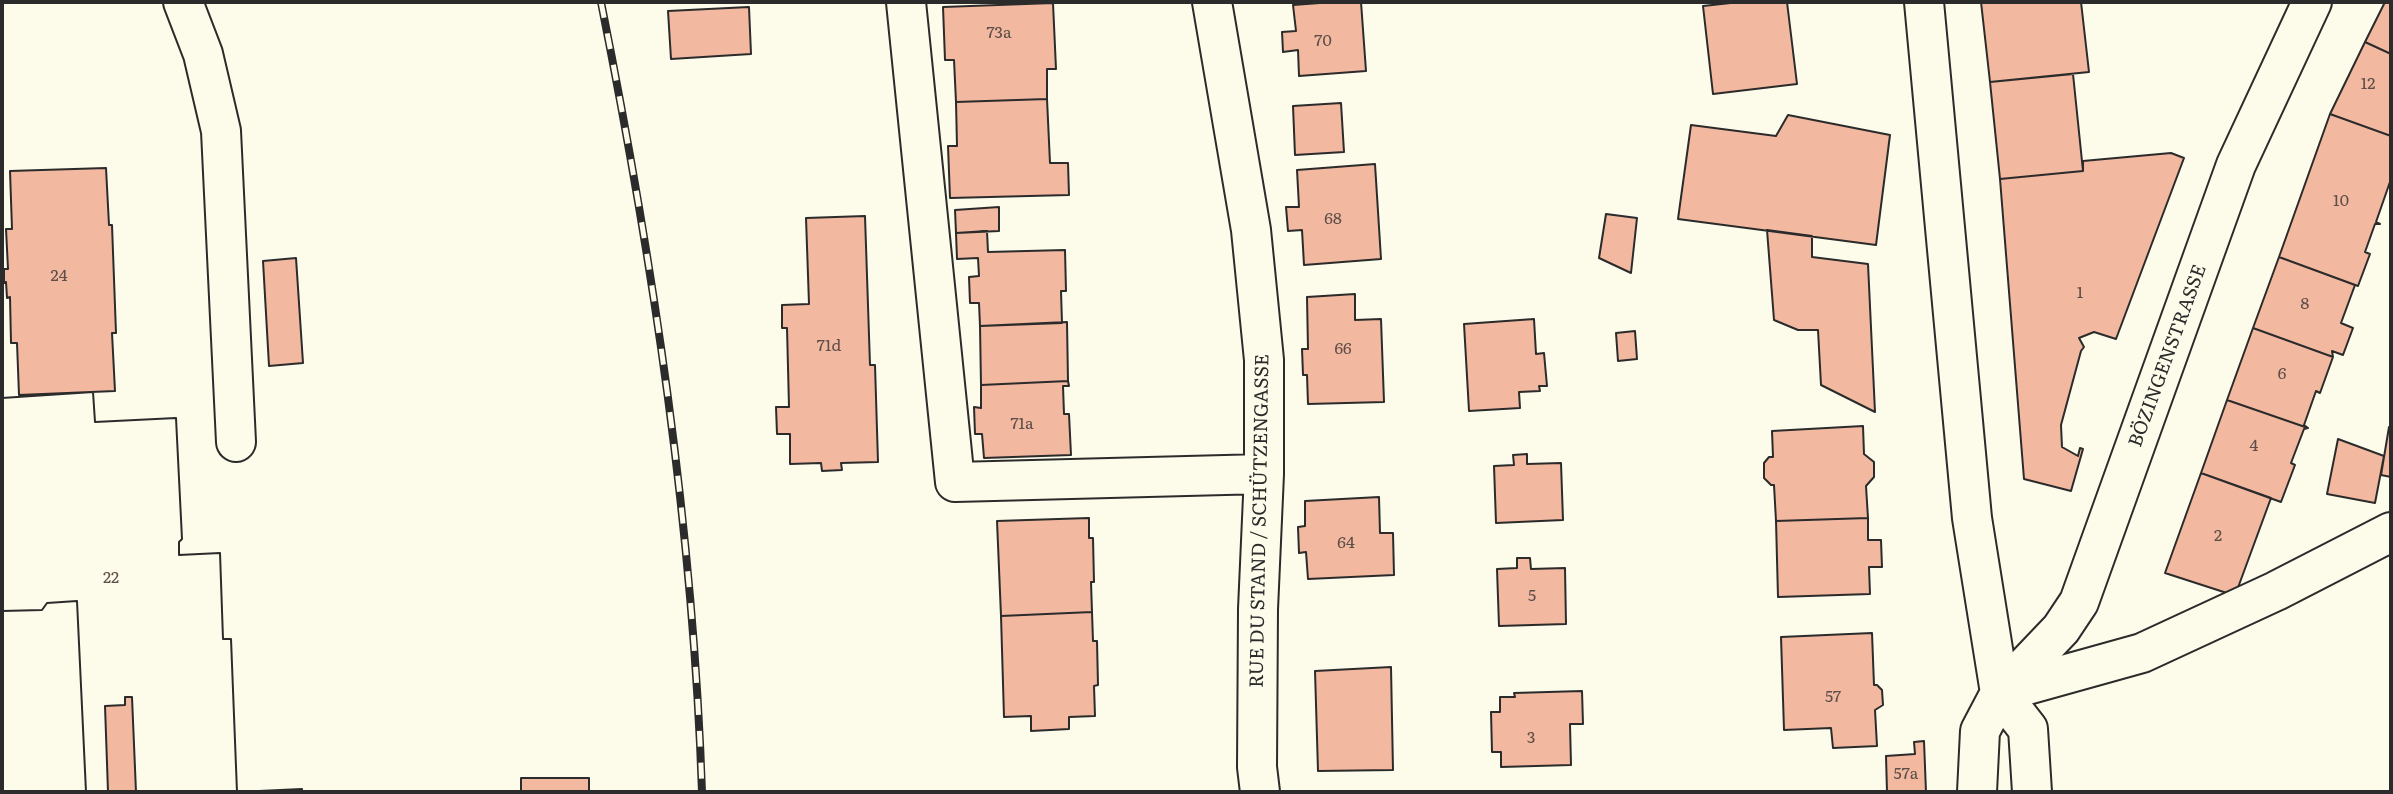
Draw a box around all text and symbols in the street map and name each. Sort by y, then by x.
house number: 73a [986,23,1012,43]
house number: 70 [1314,31,1332,51]
house number: 12 [2361,74,2375,94]
house number: 10 [2333,191,2349,211]
house number: 68 [1324,209,1342,229]
street label: BÖZINGENSTRASSE [2124,262,2212,450]
house number: 24 [51,266,67,286]
house number: 1 [2077,283,2083,303]
house number: 8 [2301,294,2309,314]
house number: 71d [817,336,841,356]
house number: 66 [1334,339,1352,359]
street label: RUE DU STAND / SCHÜTZENGASSE [1246,354,1274,688]
house number: 6 [2278,364,2286,384]
house number: 71a [1010,414,1034,434]
house number: 4 [2250,436,2258,456]
house number: 2 [2214,526,2222,546]
house number: 64 [1337,533,1355,553]
house number: 22 [103,568,119,588]
house number: 5 [1528,586,1536,606]
house number: 57 [1825,687,1841,707]
house number: 3 [1527,728,1535,748]
house number: 57a [1894,764,1918,784]

